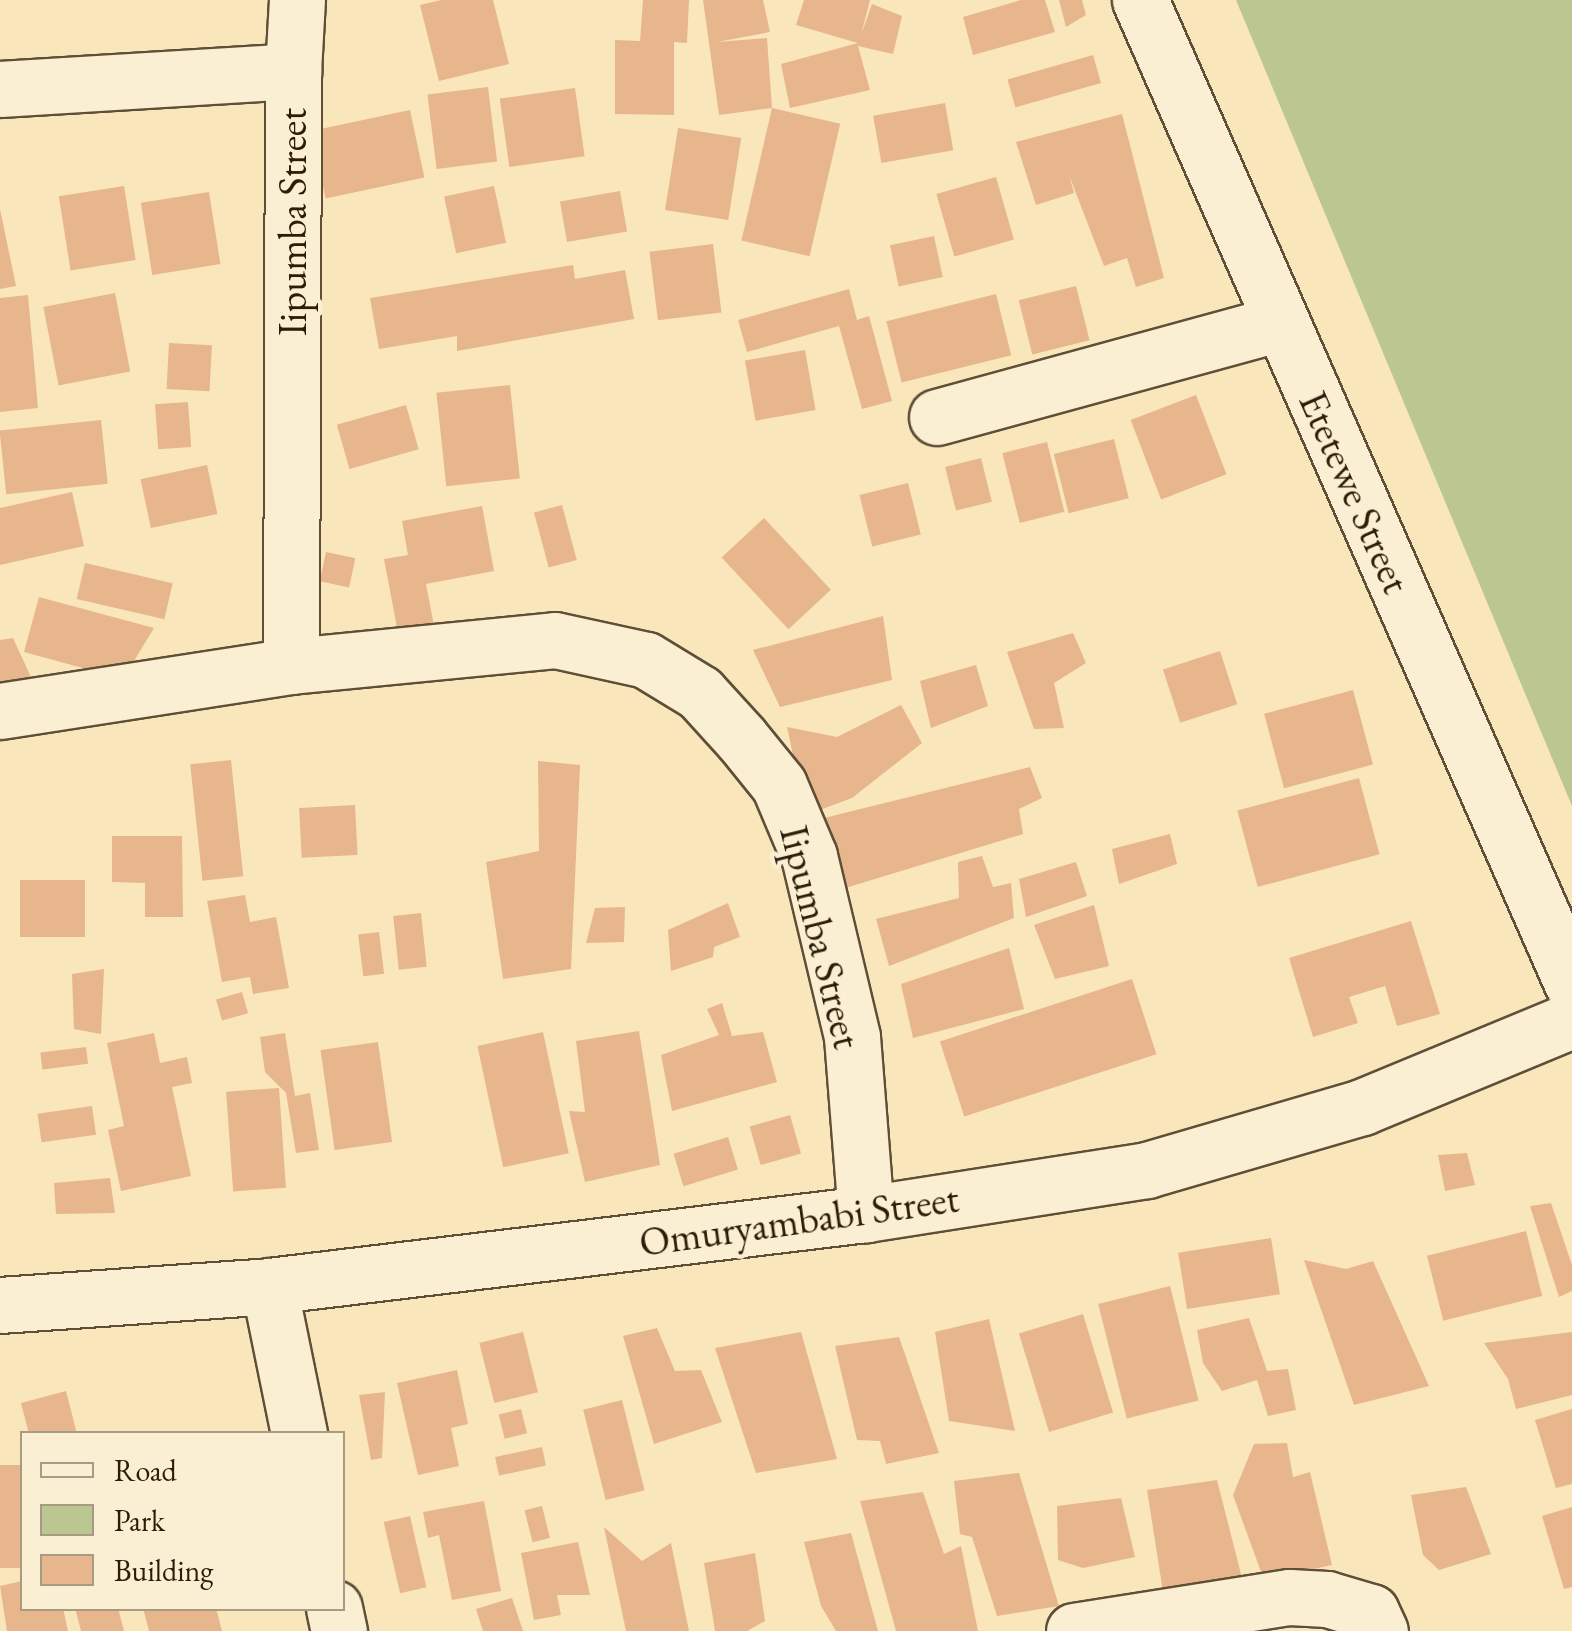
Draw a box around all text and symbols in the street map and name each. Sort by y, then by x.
street label: Iipumba Street [268,108,316,336]
street label: Etetewe Street [1289,384,1421,600]
street label: Iipumba Street [770,821,872,1053]
street label: Omuryambabi Street [636,1174,962,1266]
legend [20,1431,345,1611]
text: Road [114,1451,177,1490]
text: Park [114,1501,165,1540]
text: Building [114,1551,213,1590]

